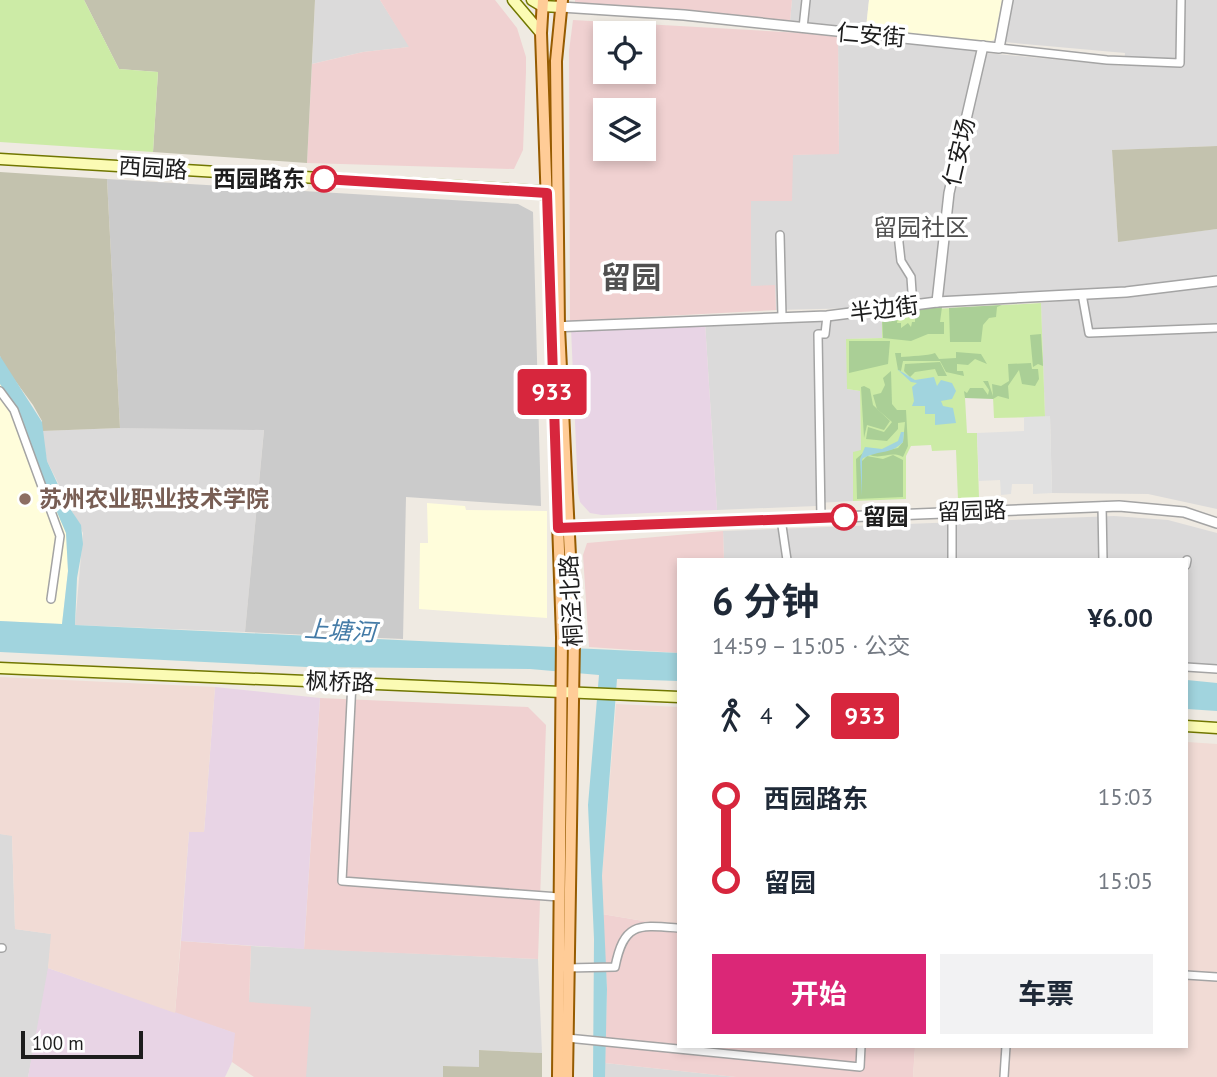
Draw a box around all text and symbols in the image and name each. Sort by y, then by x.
street label: 仁安街 [835,17,907,52]
map controls [593,21,656,161]
button: locate [593,21,656,84]
button: layers [593,98,656,161]
street label: 仁安场 [937,115,980,189]
street label: 西园路 [118,151,188,184]
place label: 西园路东 [213,164,305,193]
marker: 西园路东 [311,166,337,192]
district label: 留园社区 [873,212,969,243]
district label: 留园 [601,257,661,296]
street label: 半边街 [848,290,920,327]
line badge: 933 [512,369,592,415]
text: 933 [532,376,572,407]
place label: 苏州农业职业技术学院 [39,484,269,513]
marker: 苏州农业职业技术学院 [17,491,33,507]
street label: 留园路 [937,495,1007,526]
place label: 留园 [863,502,909,531]
marker: 留园 [831,504,857,530]
street label: 桐泾北路 [554,554,587,648]
text: 6 分钟 [712,576,819,625]
text: ¥6.00 [1088,601,1153,634]
water label: 上塘河 [303,613,381,648]
text: 14:59 – 15:05 · 公交 [712,631,911,660]
street label: 枫桥路 [305,666,375,697]
icon: walk [712,697,750,735]
icon: forward [783,697,821,735]
text: 933 [845,700,885,731]
text: 4 [760,701,773,730]
text: 西园路东 [764,782,868,815]
text: 15:03 [1098,782,1153,811]
text: 留园 [764,866,816,899]
text: 15:05 [1098,866,1153,895]
button: 开始 [712,954,926,1034]
button: 车票 [940,954,1153,1034]
scale bar [21,1028,144,1060]
text: 100 m [32,1031,84,1055]

